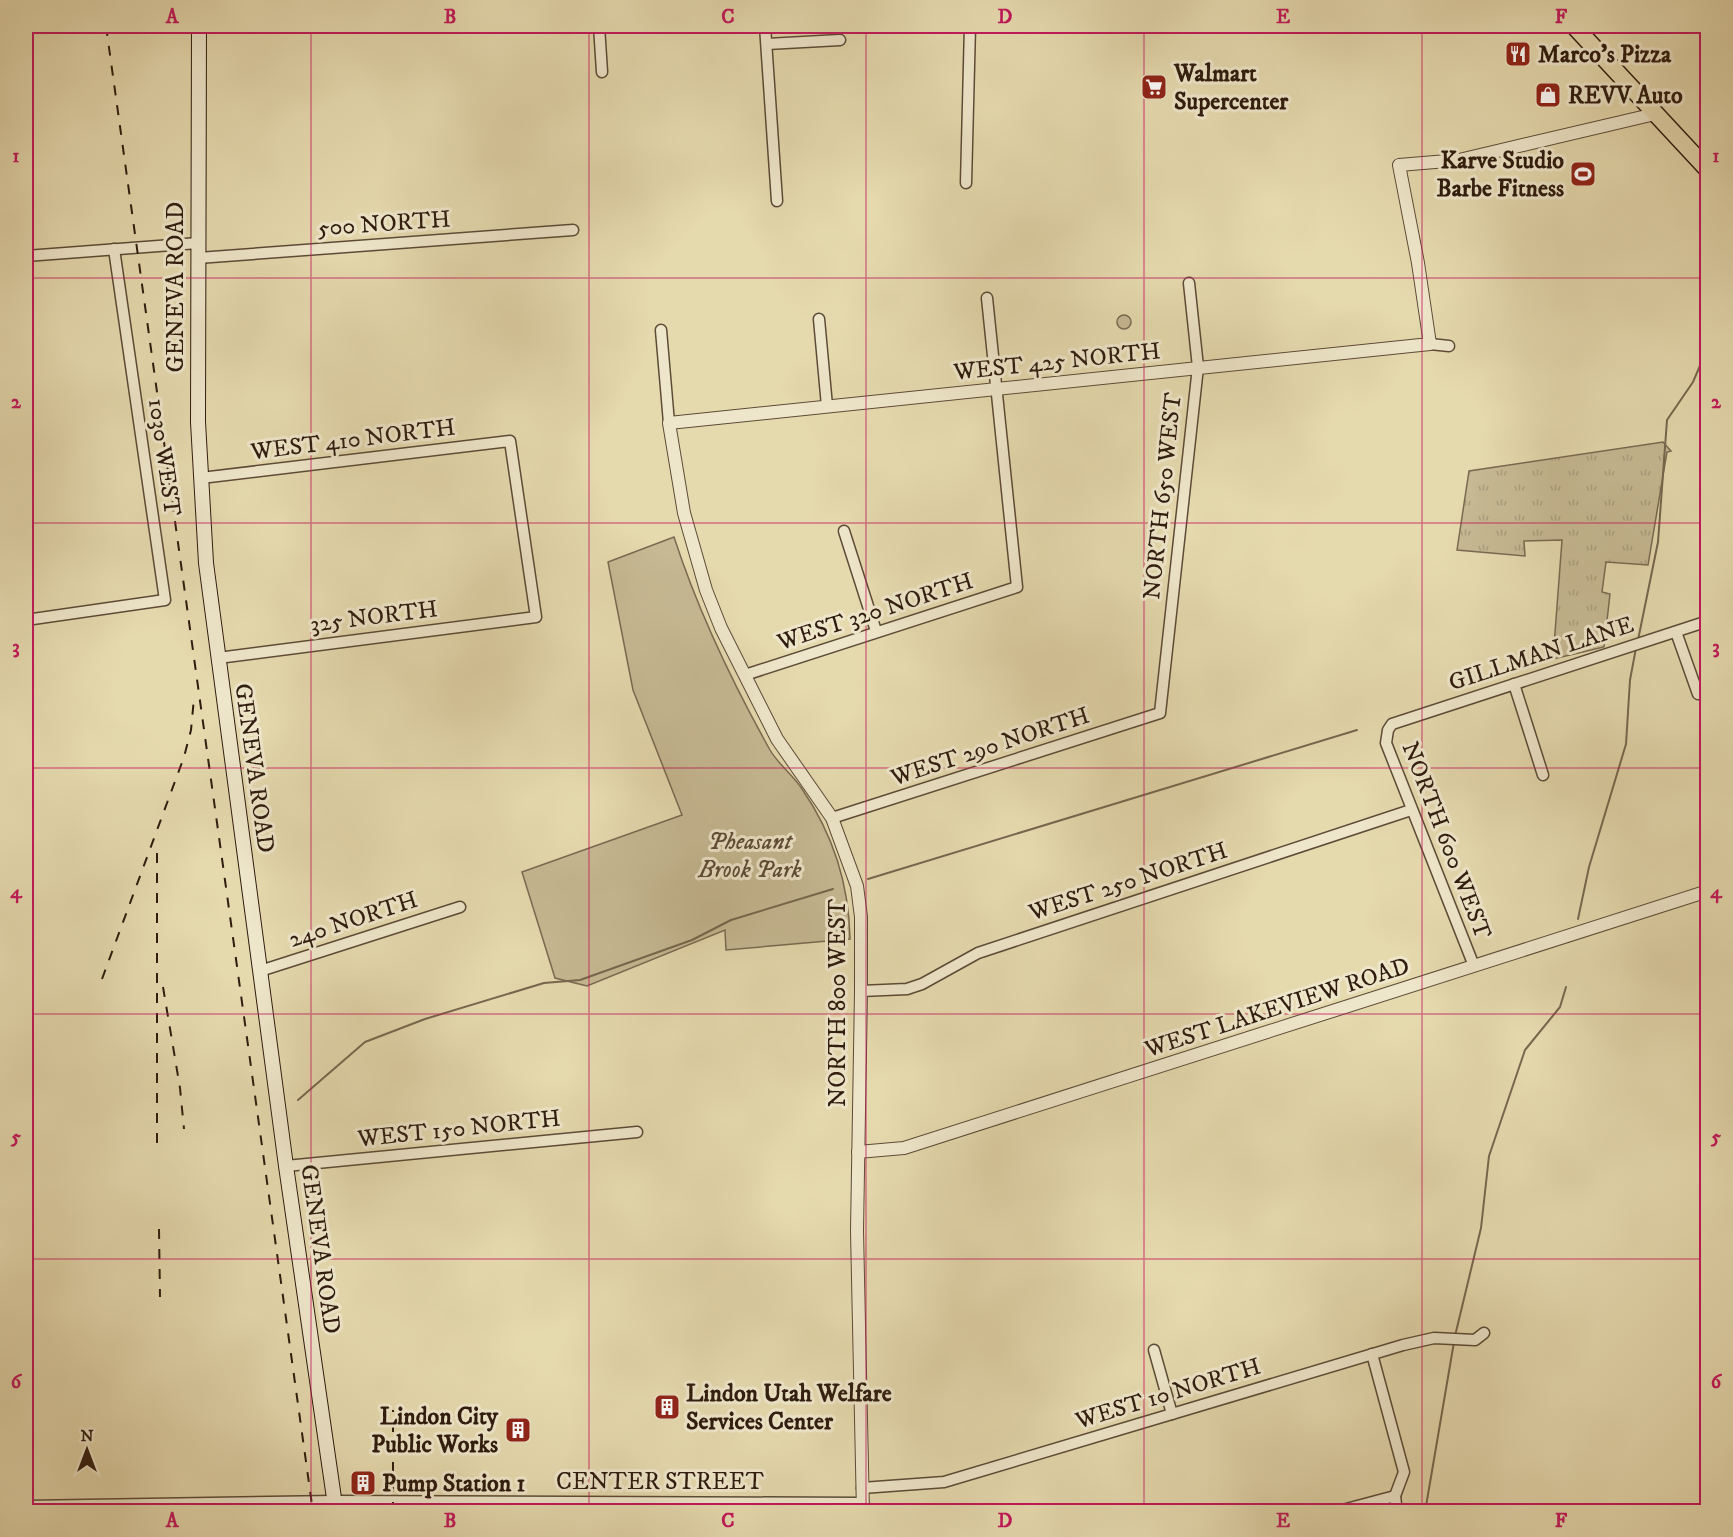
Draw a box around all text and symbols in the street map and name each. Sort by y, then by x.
text: A [165,5,180,30]
text: B [444,5,456,30]
text: C [721,5,735,30]
text: D [998,5,1013,30]
text: E [1276,5,1290,30]
text: F [1555,5,1568,30]
restaurant icon: Marco's Pizza [1503,39,1533,69]
place label: Marco's Pizza [1538,40,1672,70]
place label: Walmart Supercenter [1173,59,1289,117]
supermarket icon: Walmart Supercenter [1139,72,1169,102]
shop icon: REVV Auto [1533,80,1563,110]
place label: REVV Auto [1568,81,1683,111]
text: 1 [12,144,20,169]
text: 1 [1712,144,1720,169]
place label: Karve Studio Barbe Fitness [1436,146,1564,204]
sports icon: Karve Studio Barbe Fitness [1568,159,1598,189]
street label: GENEVA ROAD [161,202,191,372]
street label: 500 NORTH [316,204,452,244]
street label: WEST 425 NORTH [951,336,1162,388]
text: 2 [11,390,22,415]
text: 2 [1711,390,1722,415]
street label: NORTH 650 WEST [1137,391,1189,601]
street label: 1030 WEST [141,396,187,518]
street label: WEST 410 NORTH [248,413,457,468]
street label: WEST 320 NORTH [773,566,977,658]
street label: 325 NORTH [309,594,440,640]
street label: GILLMAN LANE [1445,610,1638,698]
text: 3 [12,635,20,660]
text: 3 [1712,635,1720,660]
street label: GENEVA ROAD [227,681,281,855]
street label: WEST 290 NORTH [886,701,1093,794]
street label: NORTH 600 WEST [1395,737,1497,943]
park label: Pheasant Brook Park [697,827,802,885]
street label: WEST 250 NORTH [1024,836,1231,929]
text: 4 [10,880,23,905]
text: 4 [1710,880,1723,905]
street label: 240 NORTH [285,885,422,955]
street label: NORTH 800 WEST [823,899,853,1107]
street label: WEST LAKEVIEW ROAD [1140,951,1413,1065]
street label: WEST 150 NORTH [355,1103,562,1155]
text: 5 [10,1125,21,1150]
text: 5 [1710,1125,1721,1150]
street label: GENEVA ROAD [293,1162,347,1336]
street label: WEST 10 NORTH [1071,1352,1265,1437]
text: 6 [11,1370,23,1395]
text: 6 [1711,1370,1723,1395]
place label: Lindon Utah Welfare Services Center [686,1379,892,1437]
building icon: Lindon Utah Welfare Services Center [652,1392,682,1422]
place label: Lindon City Public Works [371,1402,499,1460]
building icon: Lindon City Public Works [503,1415,533,1445]
north arrow [57,1420,117,1480]
text: N [80,1426,94,1446]
street label: CENTER STREET [556,1467,764,1497]
building icon: Pump Station 1 [348,1468,378,1498]
place label: Pump Station 1 [382,1469,525,1499]
text: A [165,1509,180,1534]
text: B [444,1509,456,1534]
text: C [721,1509,735,1534]
text: D [998,1509,1013,1534]
text: E [1276,1509,1290,1534]
text: F [1555,1509,1568,1534]

